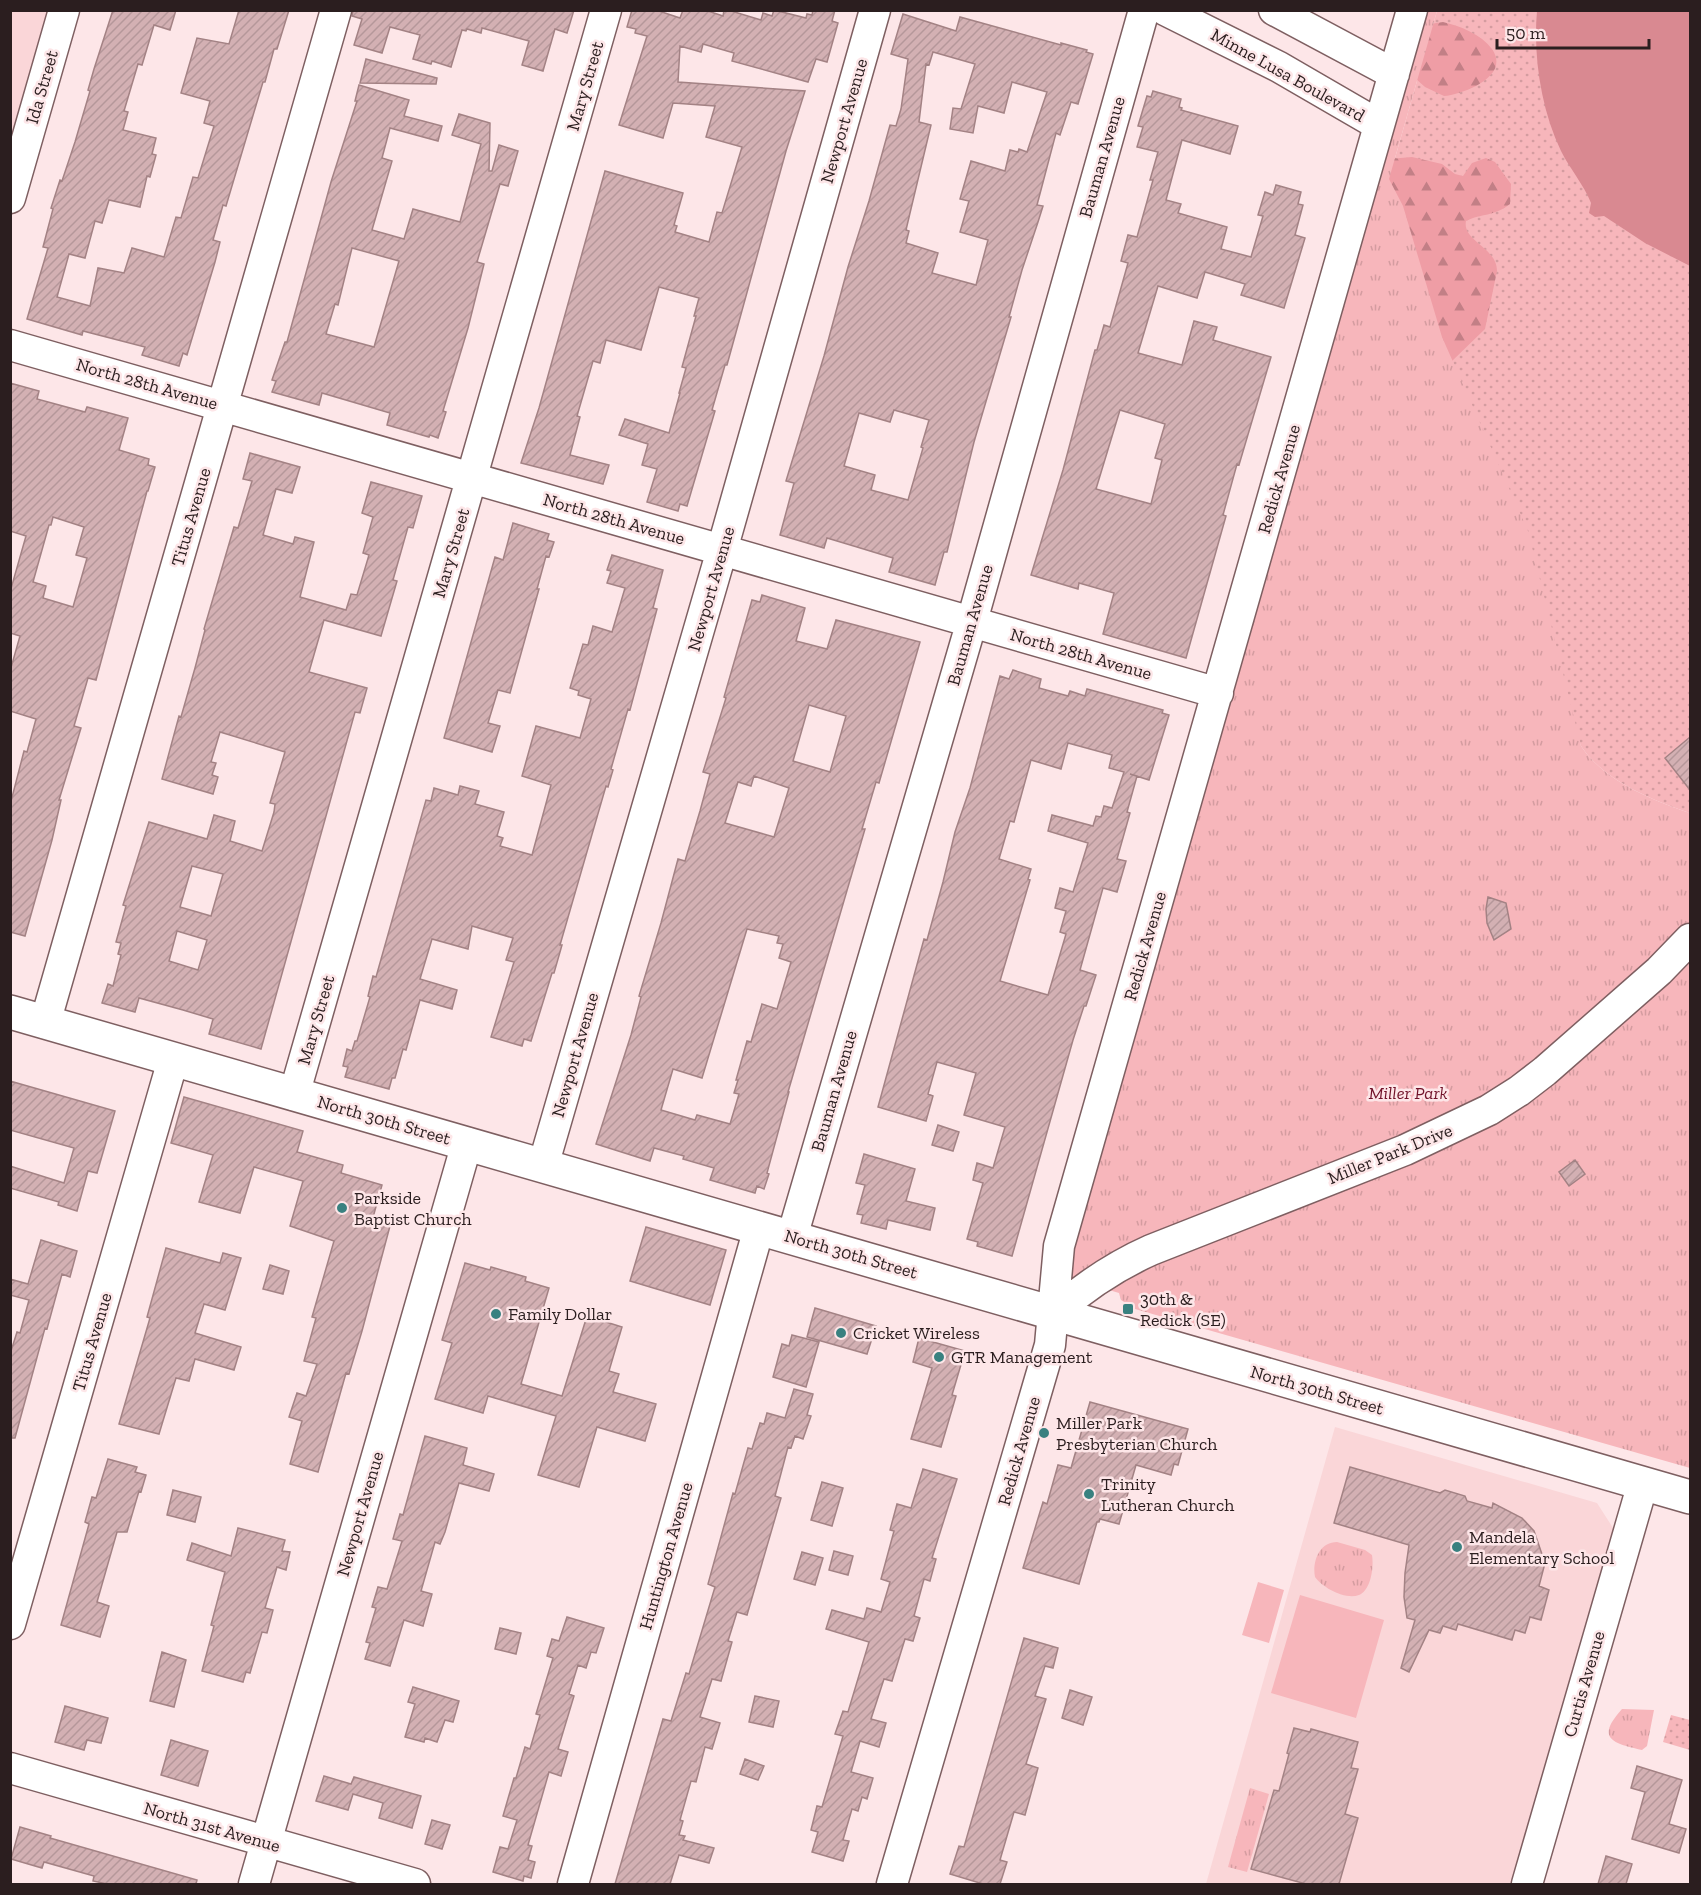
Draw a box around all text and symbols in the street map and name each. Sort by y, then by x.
scale bar [1497,12,1648,50]
text: 50 m [1506,22,1546,44]
street label: Minne Lusa Boulevard [1207,23,1369,127]
street label: Mary Street [562,38,608,133]
street label: Ida Street [21,47,63,126]
street label: Newport Avenue [816,56,872,186]
street label: Bauman Avenue [1074,94,1130,220]
street label: North 28th Avenue [74,353,220,415]
street label: Redick Avenue [1253,422,1305,536]
street label: Titus Avenue [166,465,216,569]
street label: North 28th Avenue [541,488,687,550]
street label: Mary Street [428,505,474,600]
street label: Newport Avenue [683,524,739,654]
street label: Bauman Avenue [942,562,998,688]
street label: North 28th Avenue [1008,623,1154,685]
street label: Redick Avenue [1119,889,1171,1003]
street label: Mary Street [293,972,339,1067]
street label: Newport Avenue [547,990,603,1120]
street label: Bauman Avenue [806,1028,862,1154]
park label: Miller Park [1368,1082,1448,1104]
street label: North 30th Street [315,1090,453,1150]
street label: Miller Park Drive [1324,1119,1456,1189]
place label: Parkside Baptist Church [354,1187,472,1230]
marker: Parkside Baptist Church [335,1201,349,1215]
street label: North 30th Street [782,1224,920,1284]
place label: 30th & Redick (SE) [1140,1288,1226,1331]
street label: Titus Avenue [67,1290,117,1394]
marker: 30th & Redick (SE) [1121,1302,1135,1316]
place label: Family Dollar [508,1303,612,1325]
marker: Family Dollar [489,1307,503,1321]
place label: Cricket Wireless [853,1322,980,1344]
marker: Cricket Wireless [834,1326,848,1340]
place label: GTR Management [951,1346,1093,1368]
marker: GTR Management [932,1350,946,1364]
street label: North 30th Street [1248,1360,1386,1420]
street label: Redick Avenue [993,1394,1045,1508]
place label: Miller Park Presbyterian Church [1056,1412,1217,1455]
marker: Miller Park Presbyterian Church [1037,1426,1051,1440]
street label: Newport Avenue [332,1449,388,1579]
place label: Trinity Lutheran Church [1101,1473,1234,1516]
street label: Huntington Avenue [634,1480,698,1632]
marker: Trinity Lutheran Church [1082,1487,1096,1501]
place label: Mandela Elementary School [1469,1526,1614,1569]
marker: Mandela Elementary School [1450,1540,1464,1554]
street label: Curtis Avenue [1558,1628,1610,1740]
street label: North 31st Avenue [141,1797,283,1857]

